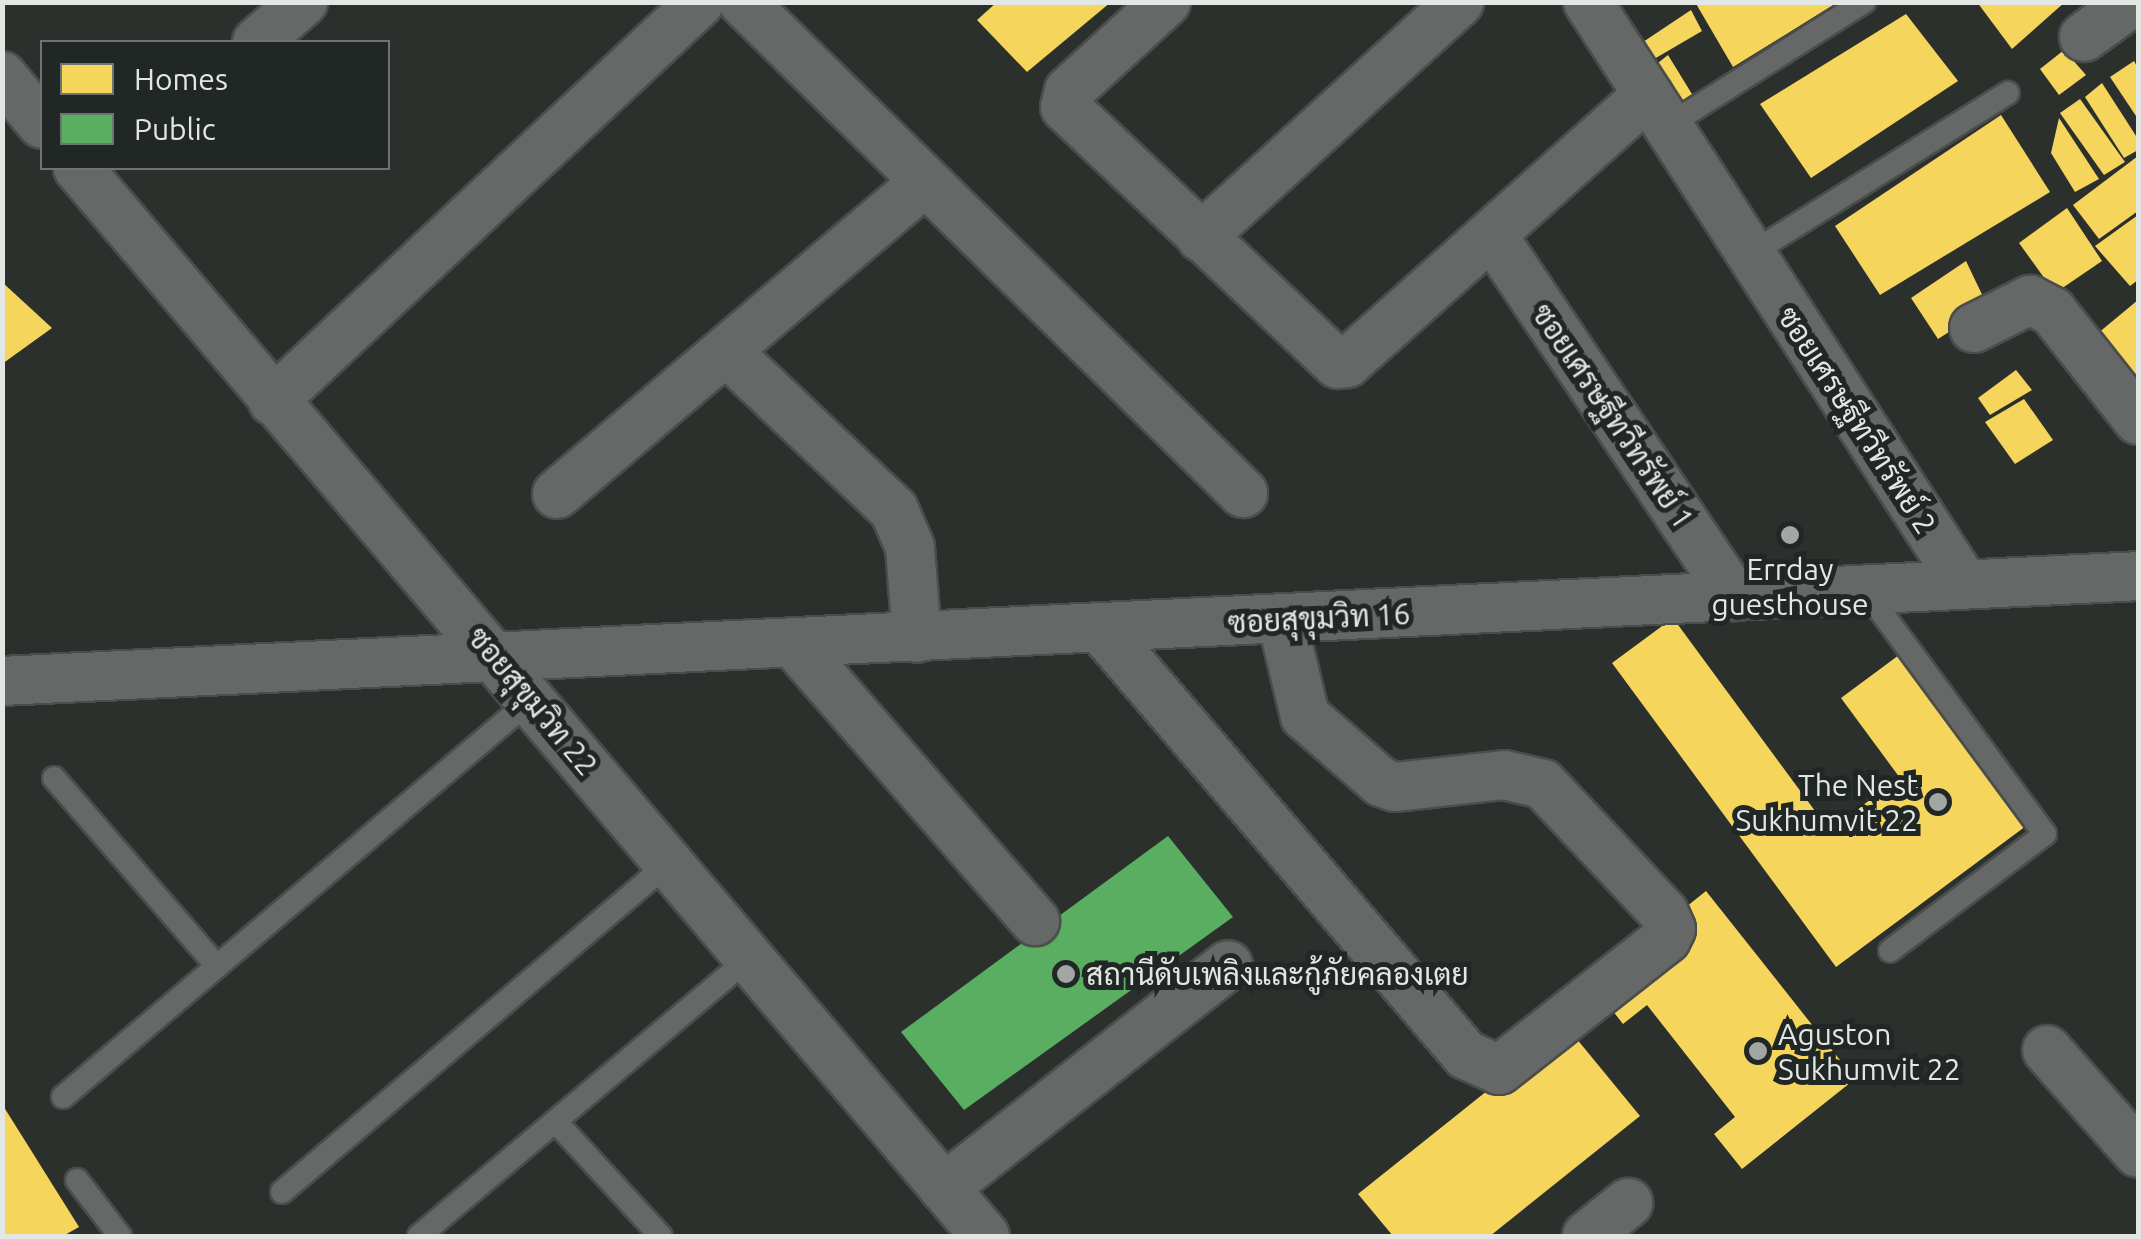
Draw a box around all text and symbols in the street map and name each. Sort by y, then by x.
legend [40,40,390,170]
text: Homes [134,62,228,96]
text: Public [134,112,216,146]
street label: ซอยเศรษฐีทวีทรัพย์ 1 [1524,297,1702,535]
street label: ซอยเศรษฐีทวีทรัพย์ 2 [1770,300,1944,540]
marker: Errday guesthouse [1779,524,1801,546]
place label: Errday guesthouse [1711,551,1869,622]
street label: ซอยสุขุมวิท 16 [1227,595,1411,641]
street label: ซอยสุขุมวิท 22 [461,619,605,783]
place label: The Nest Sukhumvit 22 [1735,767,1918,838]
marker: The Nest Sukhumvit 22 [1927,791,1949,813]
place label: สถานีดับเพลิงและกู้ภัยคลองเตย [1086,956,1469,992]
marker: สถานีดับเพลิงและกู้ภัยคลองเตย [1055,963,1077,985]
place label: Aguston Sukhumvit 22 [1778,1016,1961,1086]
marker: Aguston Sukhumvit 22 [1747,1040,1769,1062]

